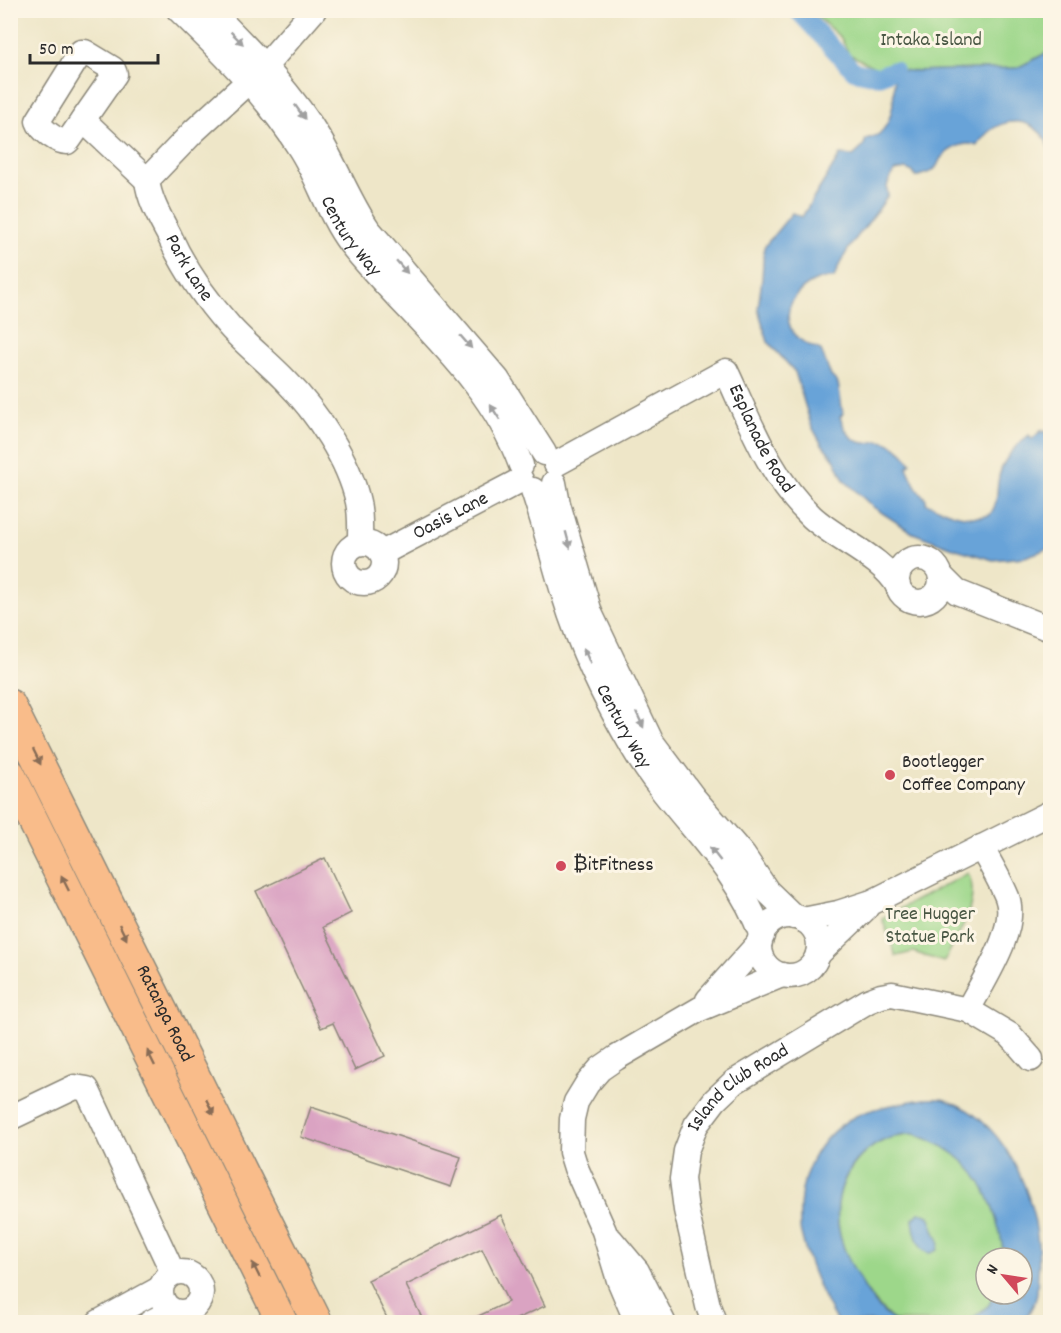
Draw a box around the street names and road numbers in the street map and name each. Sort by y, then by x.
street label: Century Way [312,192,388,284]
street label: Park Lane [157,230,219,308]
street label: Esplanade Road [720,380,800,500]
street label: Oasis Lane [408,485,494,548]
street label: Century Way [588,680,658,776]
street label: Ratanga Road [128,960,200,1067]
street label: Island Club Road [681,1038,795,1136]

